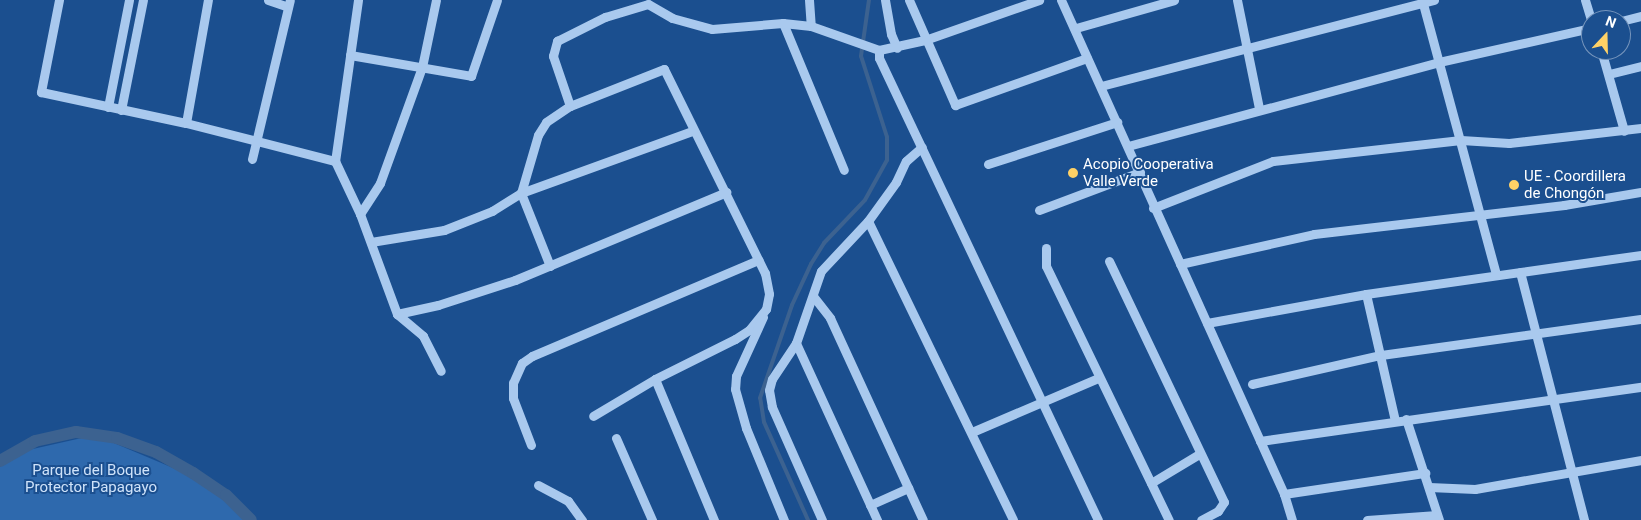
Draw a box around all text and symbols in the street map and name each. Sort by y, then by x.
north arrow [1581,10,1631,60]
text: N [1604,13,1618,31]
place label: Acopio Cooperativa Valle Verde [1083,155,1214,190]
marker: Acopio Cooperativa Valle Verde [1067,167,1079,179]
place label: UE - Coordillera de Chongón [1524,167,1626,202]
marker: UE - Coordillera de Chongón [1508,179,1520,191]
park label: Parque del Boque Protector Papagayo [25,461,157,496]

